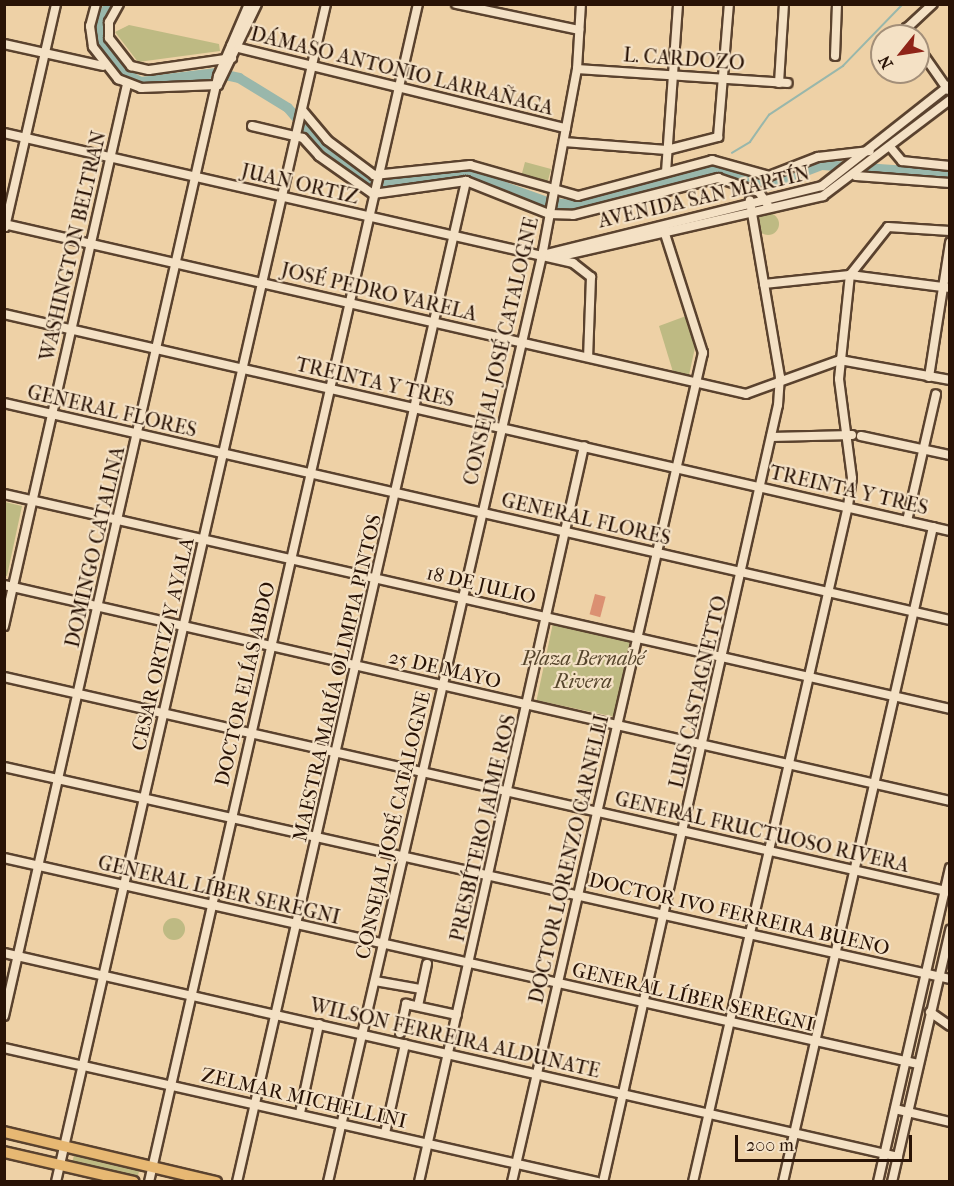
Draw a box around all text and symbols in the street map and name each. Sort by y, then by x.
street label: DÁMASO ANTONIO LARRAÑAGA [248,22,556,120]
north arrow [870,24,930,84]
street label: L. CARDOZO [623,43,745,75]
text: N [874,52,897,72]
street label: WASHINGTON BELTRAN [35,129,111,363]
street label: JUAN ORTIZ [239,159,361,209]
street label: AVENIDA SAN MARTÍN [596,161,812,233]
street label: CONSEJAL JOSÉ CATALOGNE [458,215,544,487]
street label: JOSÉ PEDRO VARELA [279,258,479,326]
street label: TREINTA Y TRES [293,352,457,412]
street label: GENERAL FLORES [25,380,199,442]
street label: DOMINGO CATALINA [60,444,130,650]
street label: TREINTA Y TRES [767,460,931,520]
street label: GENERAL FLORES [499,488,673,550]
street label: MAESTRA MARÍA OLIMPIA PINTOS [288,512,386,844]
street label: CESAR ORTIZ Y AYALA [127,535,199,753]
street label: 18 DE JULIO [424,561,538,609]
street label: DOCTOR ELÍAS ABDO [210,579,280,789]
street label: LUIS CASTAGNETTO [664,593,732,791]
street label: 25 DE MAYO [387,644,503,694]
park label: Plaza Bernabé Rivera [521,647,645,694]
street label: CONSEJAL JOSÉ CATALOGNE [350,689,436,961]
street label: PRESBÍTERO JAIME ROS [445,712,521,944]
street label: DOCTOR LORENZO CARNELLI [524,712,614,1006]
street label: GENERAL FRUCTUOSO RIVERA [613,786,911,878]
street label: GENERAL LÍBER SEREGNI [96,850,342,930]
street label: DOCTOR IVO FERREIRA BUENO [586,868,892,960]
street label: GENERAL LÍBER SEREGNI [570,957,816,1037]
street label: WILSON FERREIRA ALDUNATE [308,993,602,1083]
street label: ZELMAR MICHELLINI [199,1063,409,1133]
scale bar [738,1123,915,1161]
text: 200 m [746,1135,794,1156]

